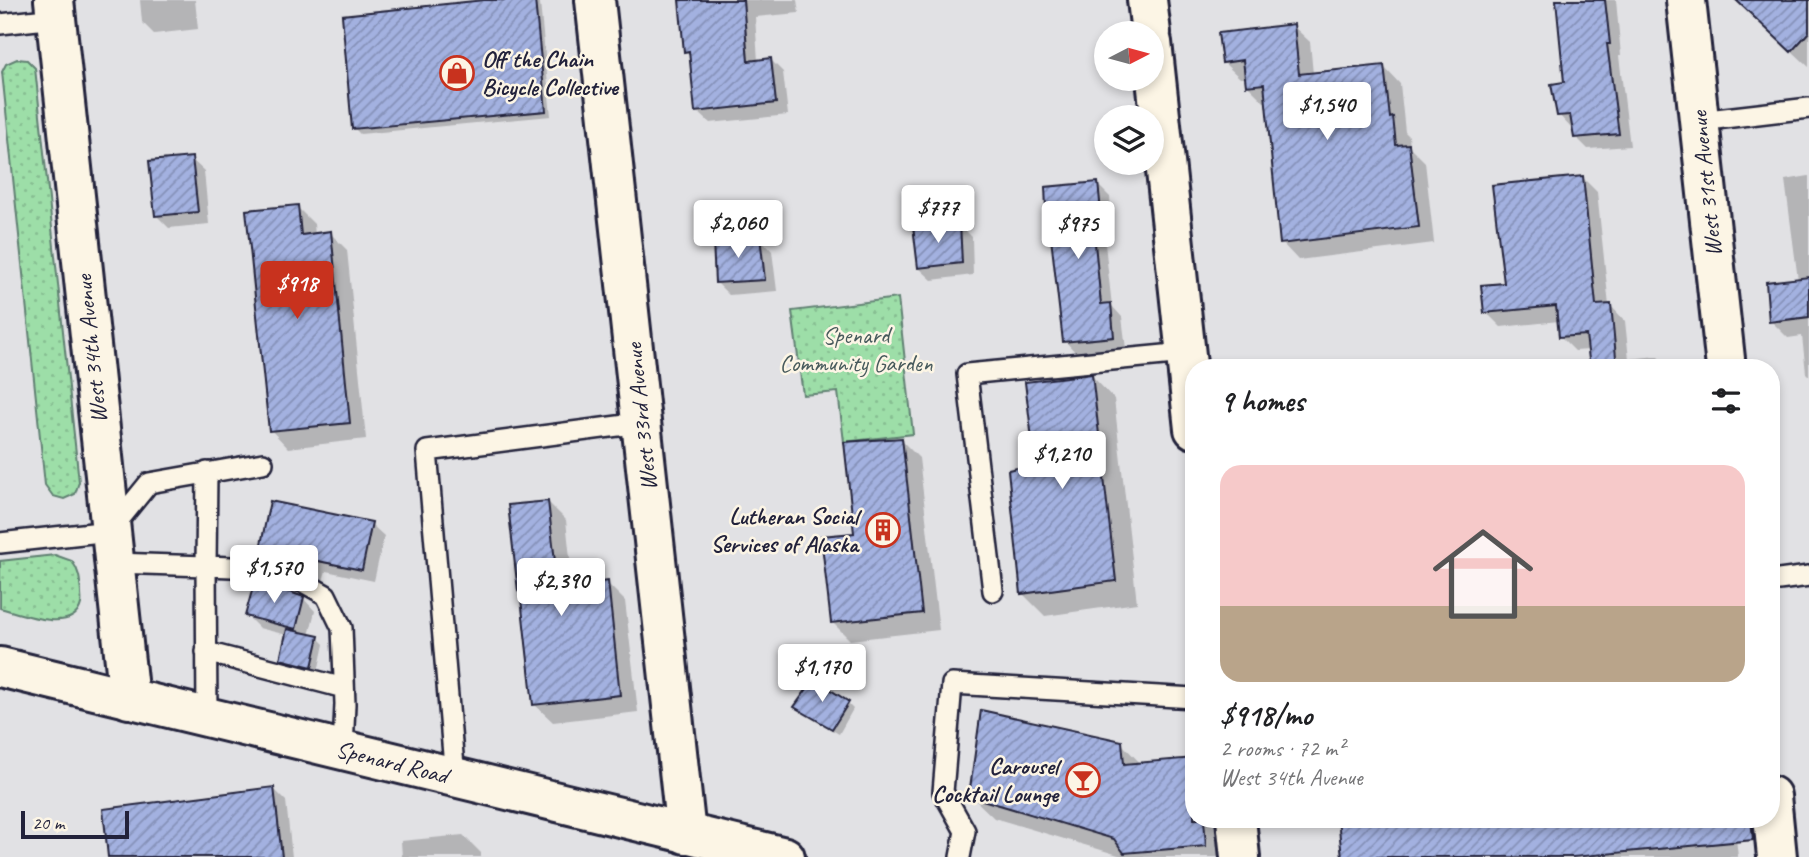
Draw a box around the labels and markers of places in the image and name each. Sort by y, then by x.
place label: Off the Chain Bicycle Collective [482,44,620,102]
shop icon: Off the Chain Bicycle Collective [438,54,476,92]
pin: $1,540 [1270,82,1384,142]
pin: $777 [897,186,979,245]
pin: $2,060 [681,201,795,260]
pin: $975 [1037,202,1119,261]
pin: $918 [256,262,338,321]
pin: $1,210 [1005,432,1119,491]
place label: Lutheran Social Services of Alaska [710,501,863,559]
building icon: Lutheran Social Services of Alaska [864,511,902,549]
pin: $1,570 [217,546,331,605]
pin: $2,390 [504,558,618,618]
pin: $1,170 [765,644,879,704]
place label: Carousel Cocktail Lounge [932,751,1063,809]
bar icon: Carousel Cocktail Lounge [1064,761,1102,799]

